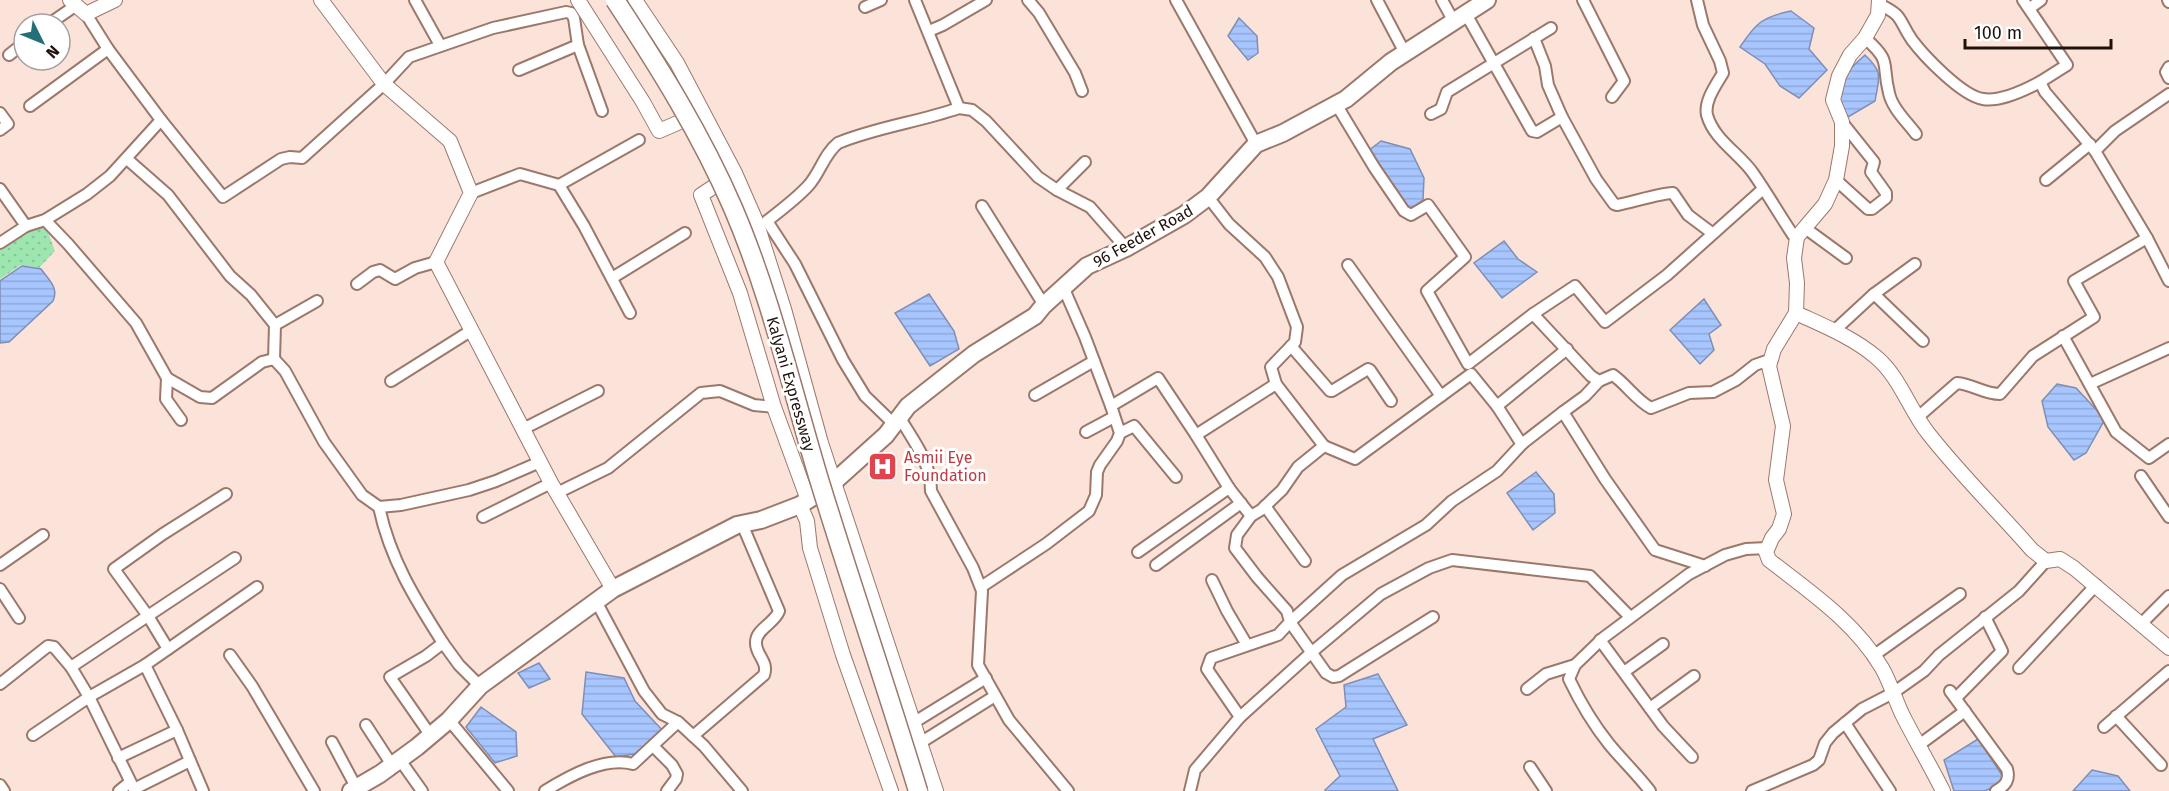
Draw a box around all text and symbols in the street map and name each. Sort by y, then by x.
north arrow [12,12,72,72]
scale bar [1965,12,2110,50]
text: 100 m [1974,22,2022,44]
text: N [42,42,63,62]
street label: 96 Feeder Road [1090,201,1196,271]
street label: Kalyani Expressway [763,314,819,454]
place label: Asmii Eye Foundation [904,448,987,485]
hospital icon: Asmii Eye Foundation [867,450,899,482]

